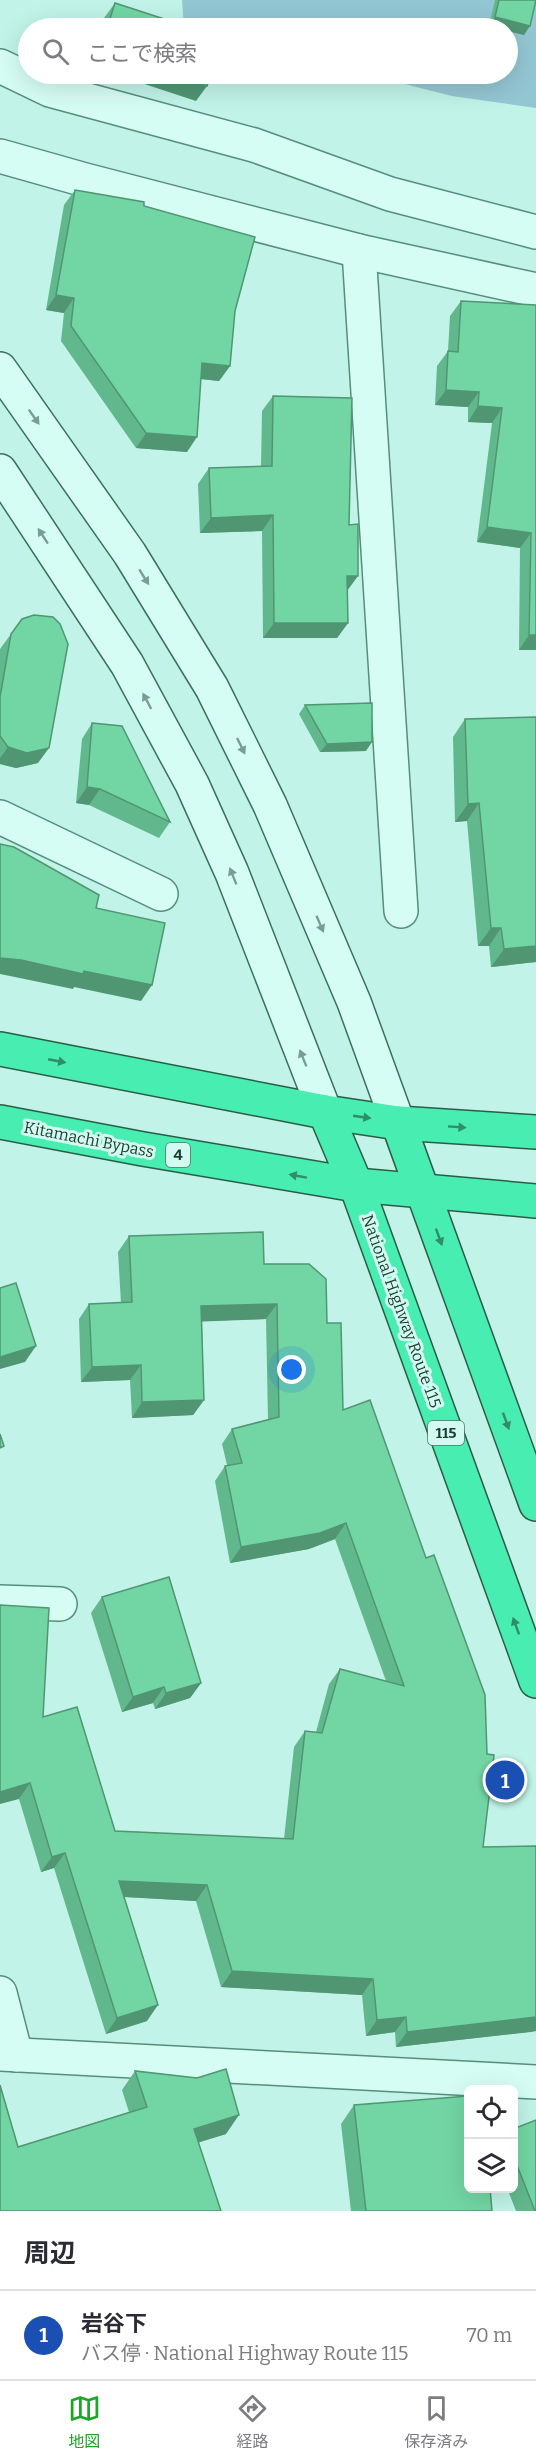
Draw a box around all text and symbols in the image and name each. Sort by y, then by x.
search box [18,18,518,84]
icon: search [39,35,72,68]
text: ここで検索 [87,40,197,67]
one-way arrow [28,408,40,424]
one-way arrow [37,529,49,545]
one-way arrow [139,569,150,585]
one-way arrow [142,692,152,709]
one-way arrow [236,738,246,755]
one-way arrow [228,867,237,885]
one-way arrow [316,916,325,933]
one-way arrow [298,1049,308,1067]
one-way arrow [48,1057,67,1066]
one-way arrow [353,1113,372,1122]
street label: Kitamachi Bypass [22,1118,155,1161]
one-way arrow [447,1122,466,1132]
road number: 4 [166,1143,190,1167]
one-way arrow [289,1171,308,1180]
street label: National Highway Route 115 [358,1212,445,1410]
one-way arrow [434,1229,444,1247]
your location [277,1355,306,1384]
one-way arrow [501,1412,511,1430]
road number: 115 [428,1421,464,1445]
one-way arrow [511,1616,521,1634]
pin: 1 [486,1758,524,1802]
map controls [464,2085,518,2193]
button: locate [464,2085,518,2139]
button: layers [464,2139,518,2193]
text: 周辺 [24,2238,76,2269]
text: 岩谷下 [81,2310,147,2337]
text: 1 [39,2323,48,2347]
text: 70 m [466,2323,512,2347]
text: バス停 · National Highway Route 115 [81,2341,408,2365]
tab: 地図 [68,2392,101,2452]
tab: 経路 [236,2392,269,2452]
tab: 保存済み [404,2392,468,2452]

